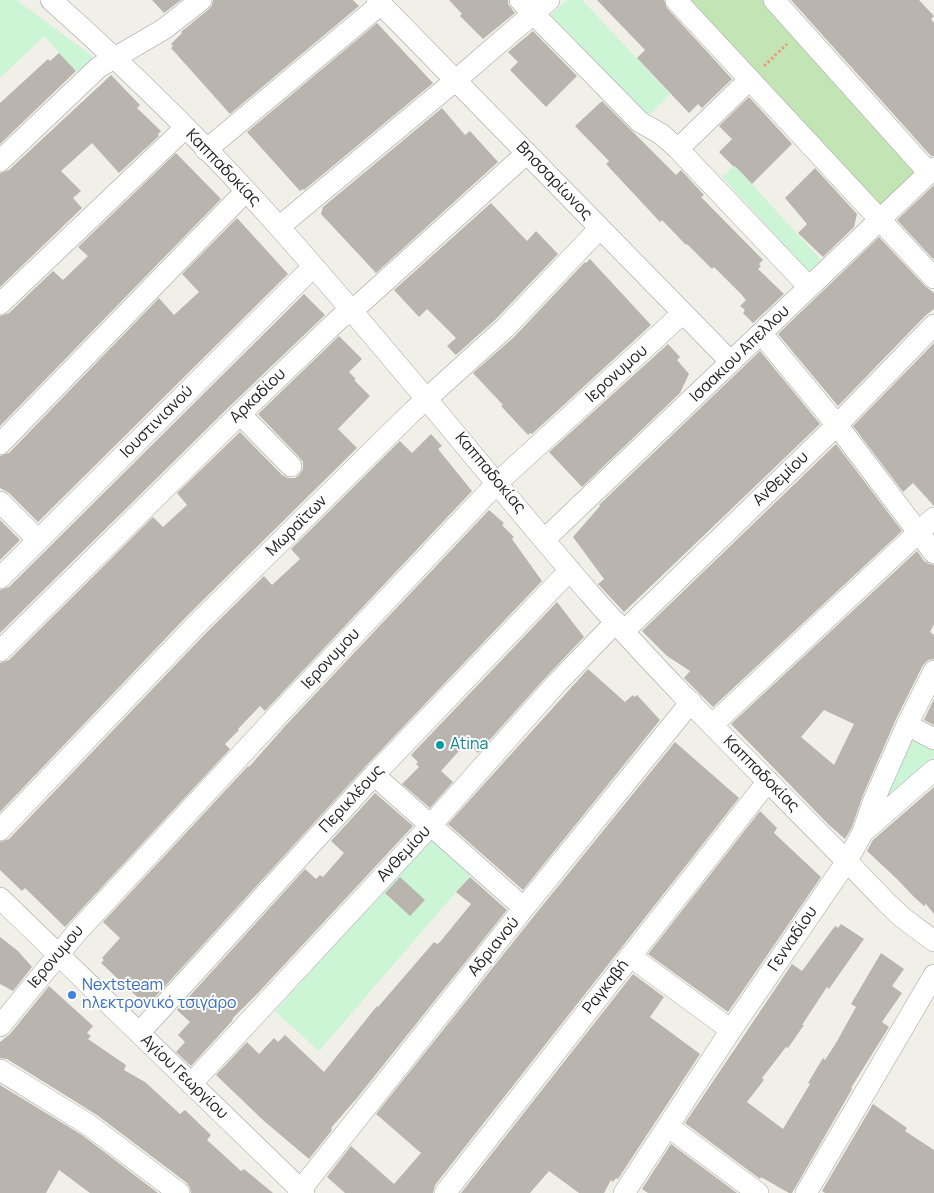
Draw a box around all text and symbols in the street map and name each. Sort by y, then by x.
street label: Καππαδοκίας [181,125,265,211]
street label: Βησσαρίωνος [512,138,596,224]
street label: Ισαακιου Απελλου [686,302,794,406]
street label: Ιερονυμου [582,341,652,407]
street label: Αρκαδίου [226,365,290,427]
street label: Ιουστινιανού [117,382,197,462]
street label: Καππαδοκίας [451,429,529,517]
street label: Ανθεμίου [749,448,813,510]
street label: Μωραϊτων [263,492,331,560]
street label: Ιερονυμου [298,625,364,693]
street label: Καππαδοκίας [719,732,803,816]
place label: Atina [450,735,488,755]
marker: Atina [434,739,446,751]
street label: Περικλέους [316,761,388,837]
street label: Ανθεμίου [373,822,435,886]
street label: Γενναδίου [764,903,822,975]
street label: Αδριανού [464,913,524,981]
street label: Ιερονυμου [24,922,88,992]
street label: Ραγκαβή [579,956,633,1018]
place label: Nextsteam ηλεκτρονικό τσιγάρο [82,976,236,1014]
marker: Nextsteam ηλεκτρονικό τσιγάρο [66,989,78,1001]
street label: Αγίου Γεωργίου [136,1031,232,1123]

